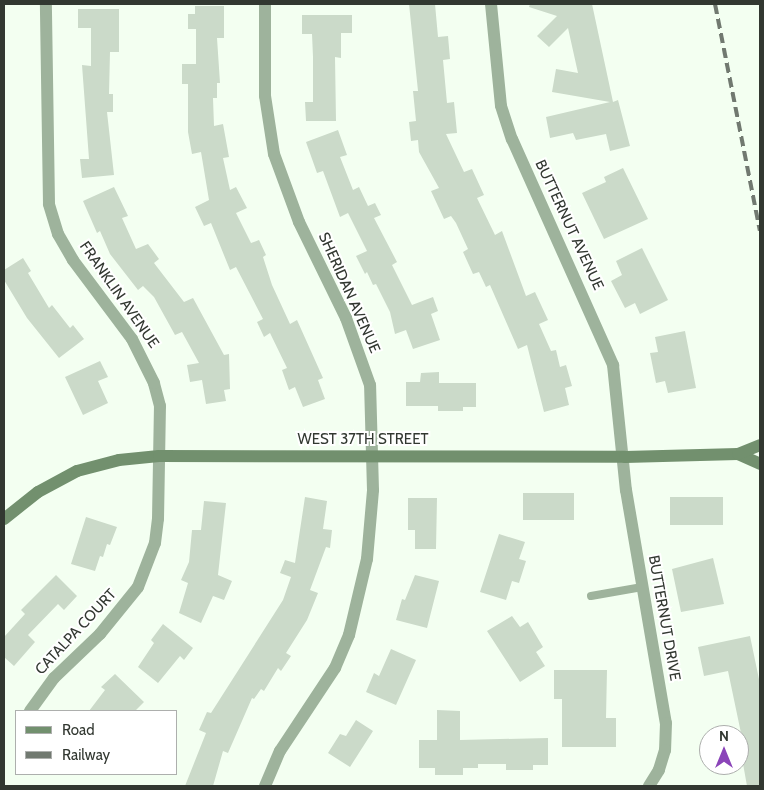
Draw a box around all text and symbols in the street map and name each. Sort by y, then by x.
street label: BUTTERNUT AVENUE [531,157,607,293]
street label: SHERIDAN AVENUE [314,230,384,356]
street label: FRANKLIN AVENUE [75,238,163,352]
street label: WEST 37TH STREET [298,431,428,449]
street label: BUTTERNUT DRIVE [644,554,684,682]
street label: CATALPA COURT [32,585,120,679]
legend [15,710,178,775]
text: Road [62,721,95,739]
north arrow [699,725,749,775]
text: N [719,727,729,745]
text: Railway [62,746,110,764]

